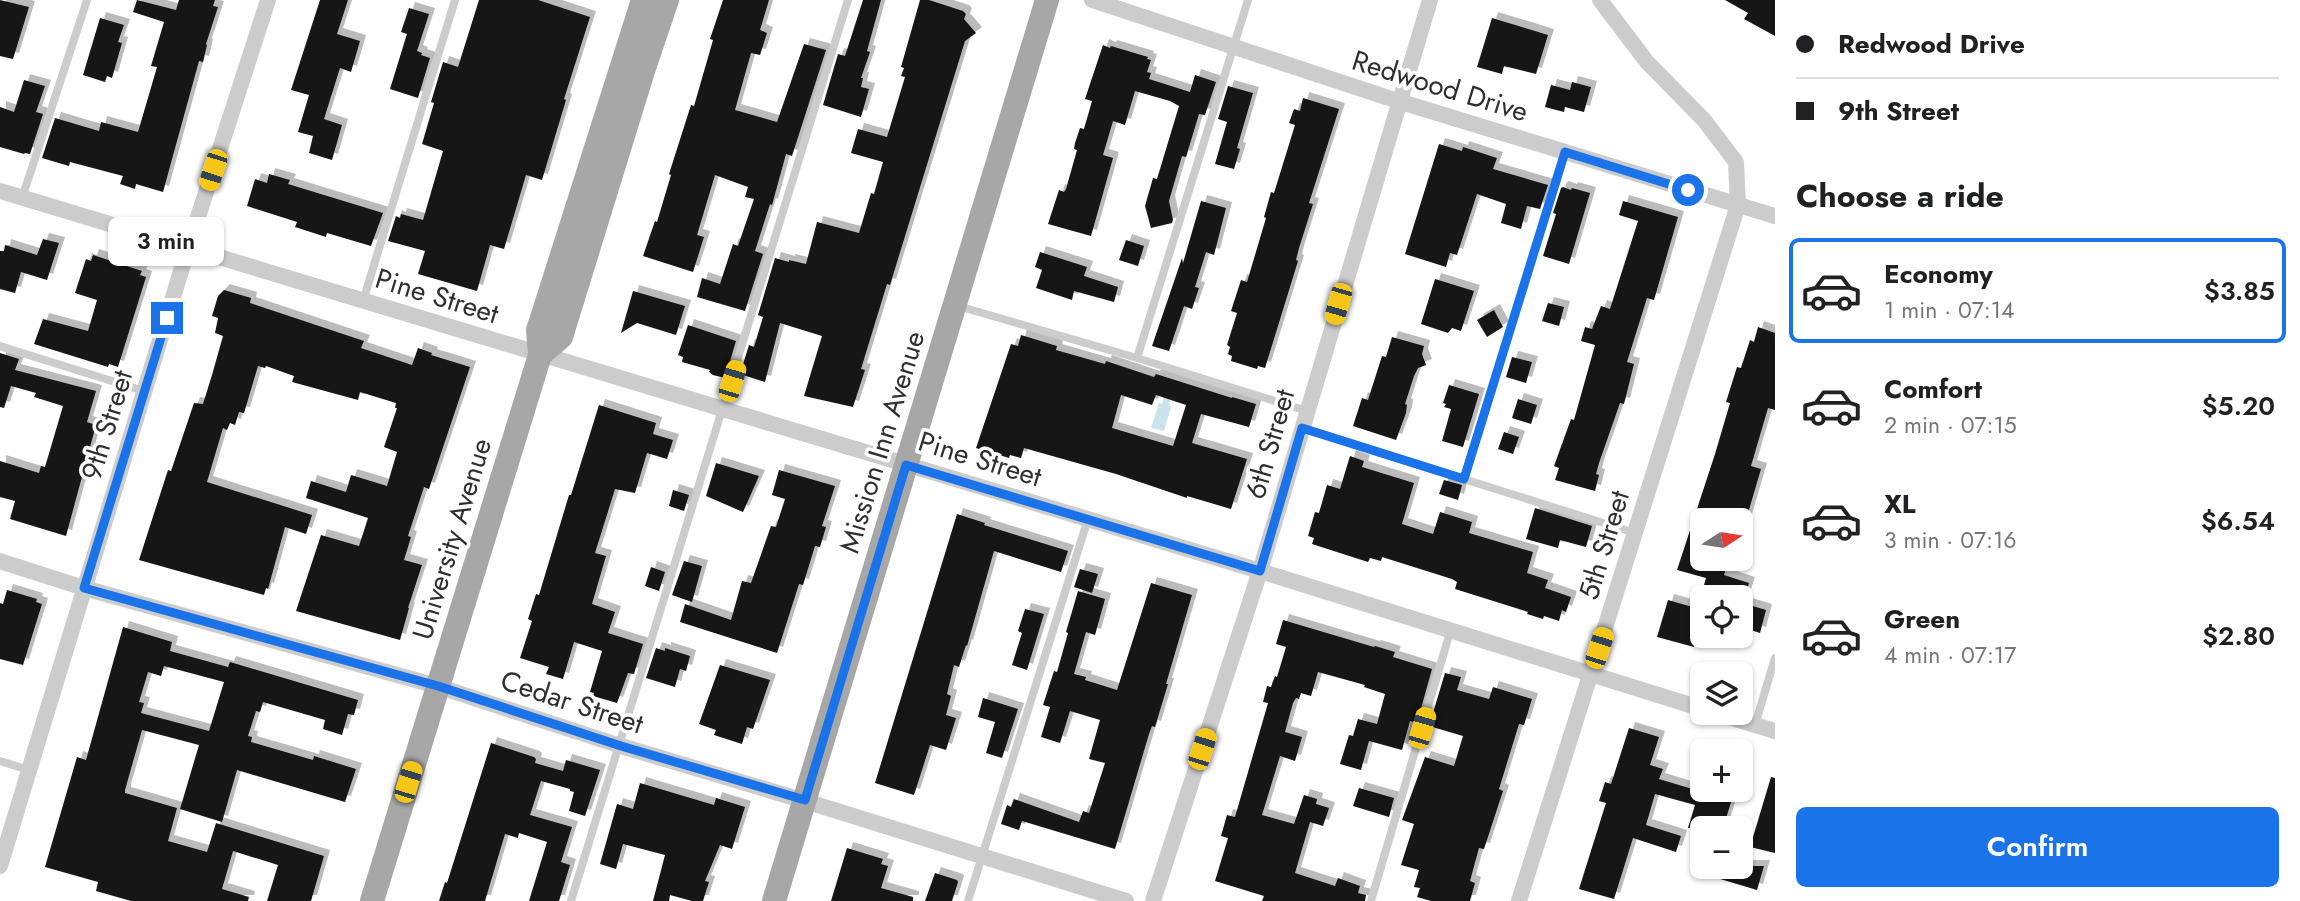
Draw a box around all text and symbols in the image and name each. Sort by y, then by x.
text: Redwood Drive [1838,25,2025,63]
street label: Redwood Drive [1347,40,1533,132]
text: 9th Street [1838,92,1959,130]
car [197,147,230,193]
text: Choose a ride [1796,173,2004,219]
route start [1672,174,1704,206]
callout: 3 min [109,216,225,266]
text: 3 min [137,224,195,258]
text: Economy [1884,255,1993,293]
street label: Pine Street [370,258,504,334]
icon: car [1800,259,1863,322]
text: $3.85 [2204,272,2275,310]
car [1323,281,1354,327]
text: 1 min · 07:14 [1884,293,2014,327]
route end [151,302,183,334]
street label: Mission Inn Avenue [829,326,935,558]
car [716,358,749,404]
street label: 9th Street [71,365,143,485]
text: Comfort [1884,370,1982,408]
icon: car [1800,374,1863,437]
street label: 6th Street [1235,384,1305,504]
text: $5.20 [2202,387,2275,425]
text: 2 min · 07:15 [1884,408,2017,442]
street label: Pine Street [913,421,1047,497]
street label: University Avenue [402,433,502,645]
street label: 5th Street [1568,485,1640,605]
text: XL [1884,485,1916,523]
icon: car [1800,489,1863,552]
text: $6.54 [2201,502,2275,540]
north arrow [1690,508,1754,570]
map controls [1690,508,1753,879]
text: 3 min · 07:16 [1884,523,2017,557]
button: locate [1690,585,1753,648]
text: Green [1884,600,1960,638]
icon: car [1800,604,1863,667]
text: $2.80 [2202,617,2275,655]
car [1583,625,1616,671]
text: 4 min · 07:17 [1884,638,2016,672]
street label: Cedar Street [495,660,649,744]
button: layers [1690,662,1753,725]
car [1407,705,1438,751]
car [1186,726,1219,772]
button: + [1690,739,1753,802]
car [392,759,425,805]
button: Confirm [1796,807,2279,887]
button: − [1690,816,1753,879]

